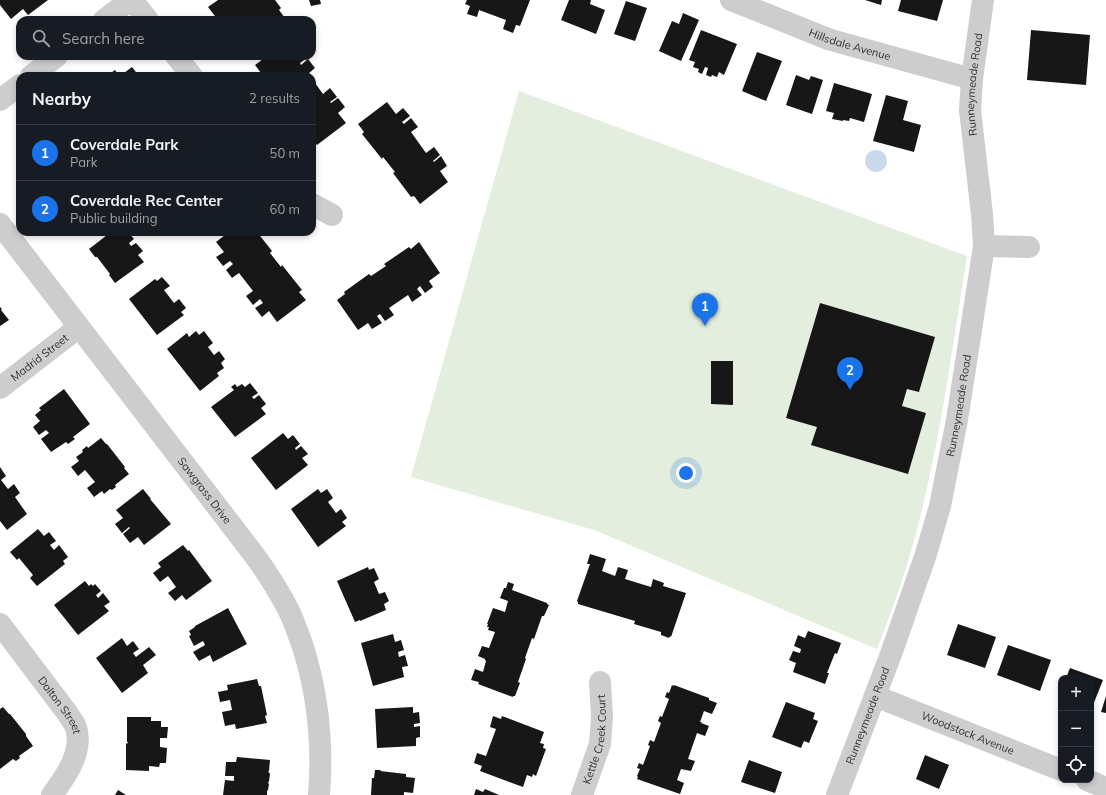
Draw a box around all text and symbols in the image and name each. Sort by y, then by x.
search box [16,16,316,60]
street label: Hillsdale Avenue [807,25,892,63]
icon: search [30,27,52,49]
text: Search here [62,29,144,48]
street label: Runneymeade Road [963,32,985,137]
text: Nearby [32,88,91,109]
text: 2 results [249,90,300,106]
text: Coverdale Park [70,135,178,154]
text: 1 [41,145,49,161]
text: 50 m [270,145,300,161]
text: Park [70,154,97,170]
text: Coverdale Rec Center [70,191,222,210]
text: 2 [41,201,49,217]
text: 60 m [270,201,300,217]
text: Public building [70,210,158,226]
pin: 1 [692,293,718,326]
street label: Madrid Street [8,331,71,384]
street label: Runneymeade Road [943,354,974,458]
pin: 2 [837,357,863,390]
street label: Sawgrass Drive [175,454,235,527]
your location [676,463,696,483]
street label: Runneymeade Road [842,665,892,766]
street label: Dalton Street [35,674,84,735]
map controls [1058,675,1094,783]
button: + [1058,675,1094,711]
street label: Kettle Creek Court [579,694,609,786]
street label: Woodstock Avenue [920,708,1016,758]
button: − [1058,711,1094,747]
button: locate [1058,747,1094,783]

